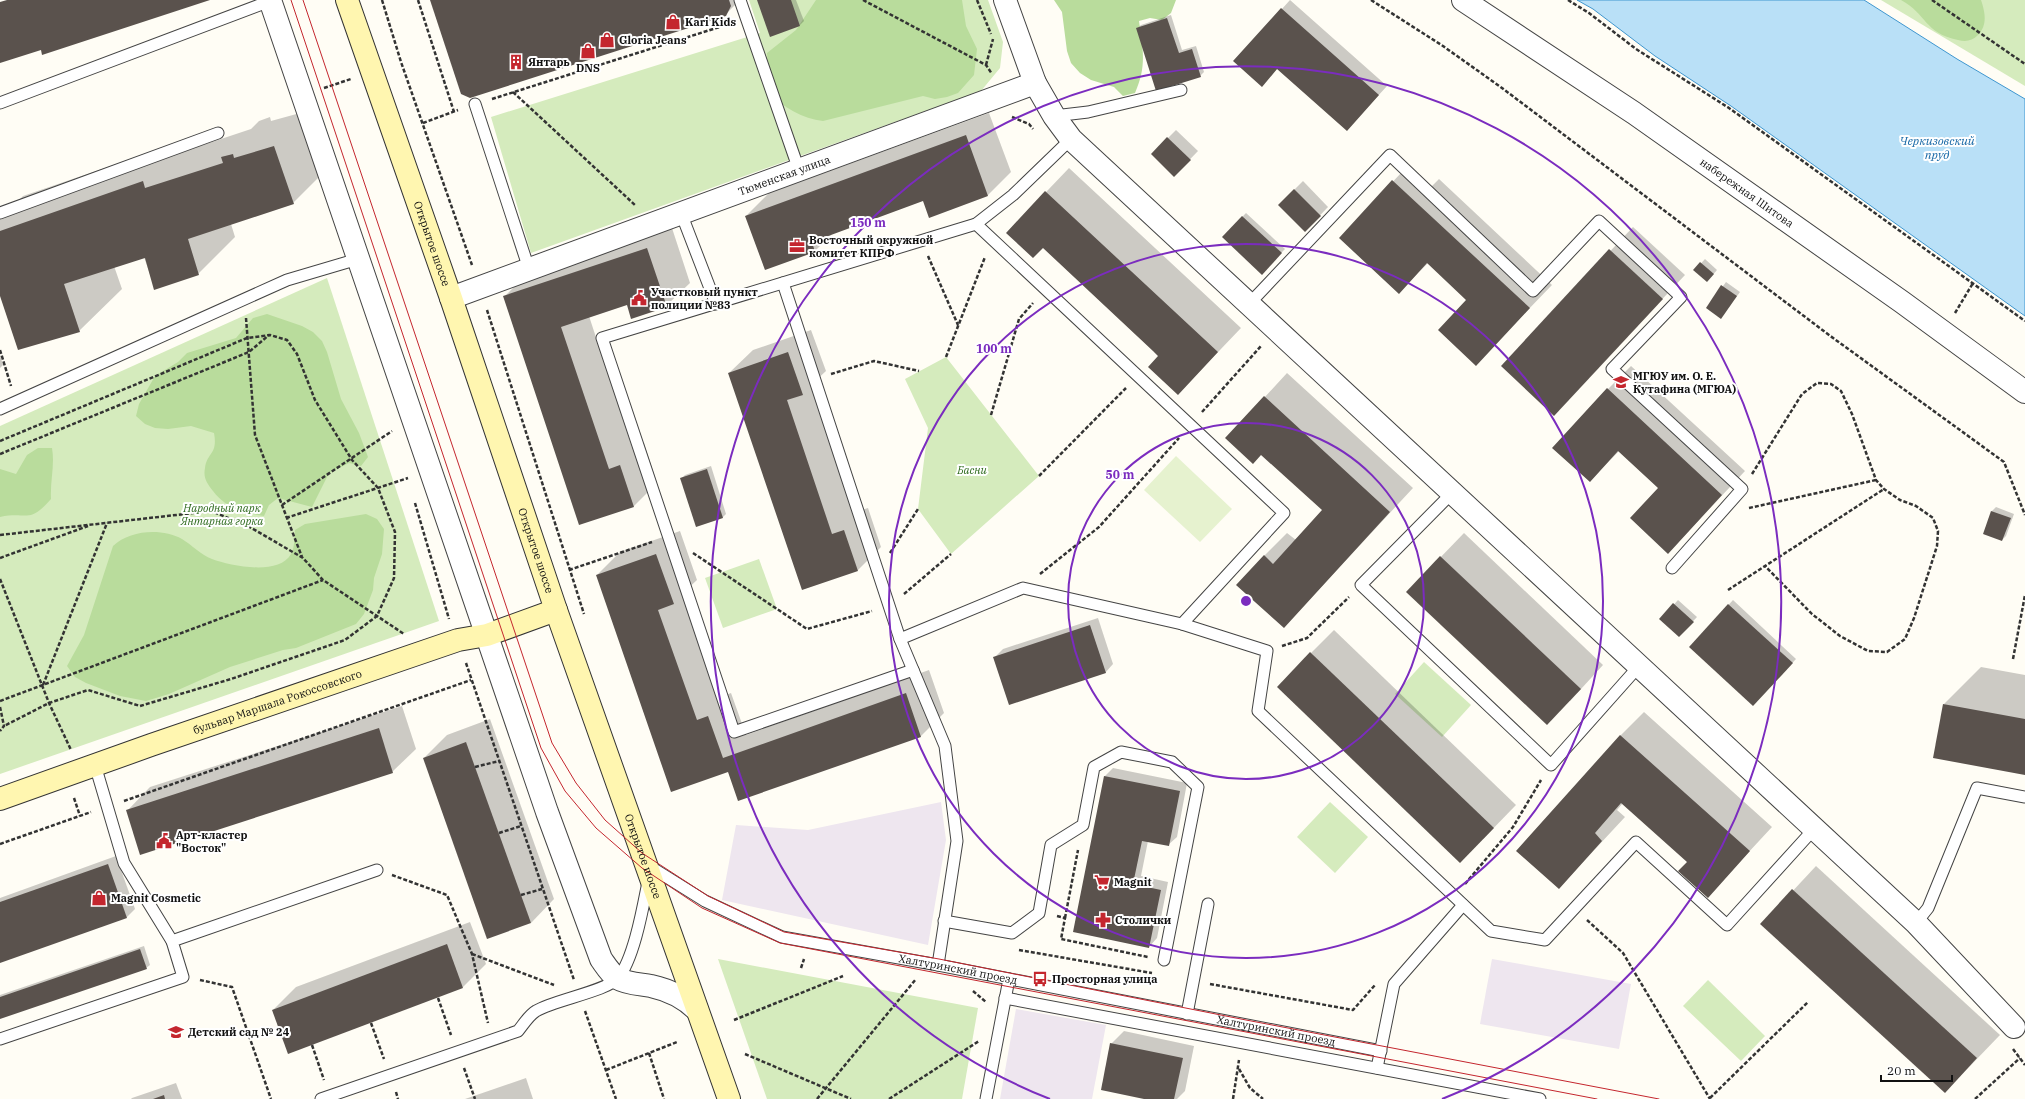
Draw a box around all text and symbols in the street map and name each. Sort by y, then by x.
shop icon: Kari Kids [664,13,682,31]
place label: Kari Kids [685,15,736,29]
shop icon: Gloria Jeans [598,31,616,49]
place label: Gloria Jeans [619,33,687,47]
shop icon: DNS [579,42,597,60]
building icon: Янтарь [507,53,525,71]
place label: Янтарь [528,55,570,69]
place label: DNS [576,61,600,75]
water label: Черкизовский пруд [1899,133,1975,162]
street label: Тюменская улица [736,152,832,199]
street label: набережная Шитова [1697,155,1796,230]
street label: Открытое шоссе [411,199,453,288]
text: 150 m [850,215,886,230]
place label: Восточный окружной комитет КПРФ [809,233,934,260]
office icon: Восточный окружной комитет КПРФ [788,237,806,255]
place label: Участковый пункт полиции №83 [651,285,758,312]
public building icon: Участковый пункт полиции №83 [630,289,648,307]
text: 100 m [976,341,1012,356]
place label: МГЮУ им. О. Е. Кутафина (МГЮА) [1633,369,1736,396]
school or university icon: МГЮУ им. О. Е. Кутафина (МГЮА) [1612,373,1630,391]
park label: Басни [956,463,987,477]
text: 50 m [1106,467,1135,482]
park label: Народный парк Янтарная горка [180,501,263,528]
street label: Открытое шоссе [515,506,557,595]
centre of rings [1239,594,1253,608]
street label: бульвар Маршала Рокоссовского [191,666,364,737]
street label: Открытое шоссе [622,812,665,901]
place label: Арт-кластер "Восток" [176,828,247,855]
public building icon: Арт-кластер "Восток" [155,832,173,850]
supermarket icon: Magnit [1093,873,1111,891]
place label: Magnit [1114,875,1152,889]
shop icon: Magnit Cosmetic [90,889,108,907]
place label: Magnit Cosmetic [111,891,201,905]
pharmacy icon: Столички [1094,911,1112,929]
place label: Столички [1115,913,1172,927]
street label: Халтуринский проезд [898,951,1019,987]
bus stop icon: Просторная улица [1031,970,1049,988]
place label: Просторная улица [1052,972,1157,986]
street label: Халтуринский проезд [1216,1012,1337,1049]
school or university icon: Детский сад № 24 [167,1023,185,1041]
place label: Детский сад № 24 [188,1025,290,1039]
scale bar [1881,1057,1952,1083]
text: 20 m [1887,1063,1916,1078]

